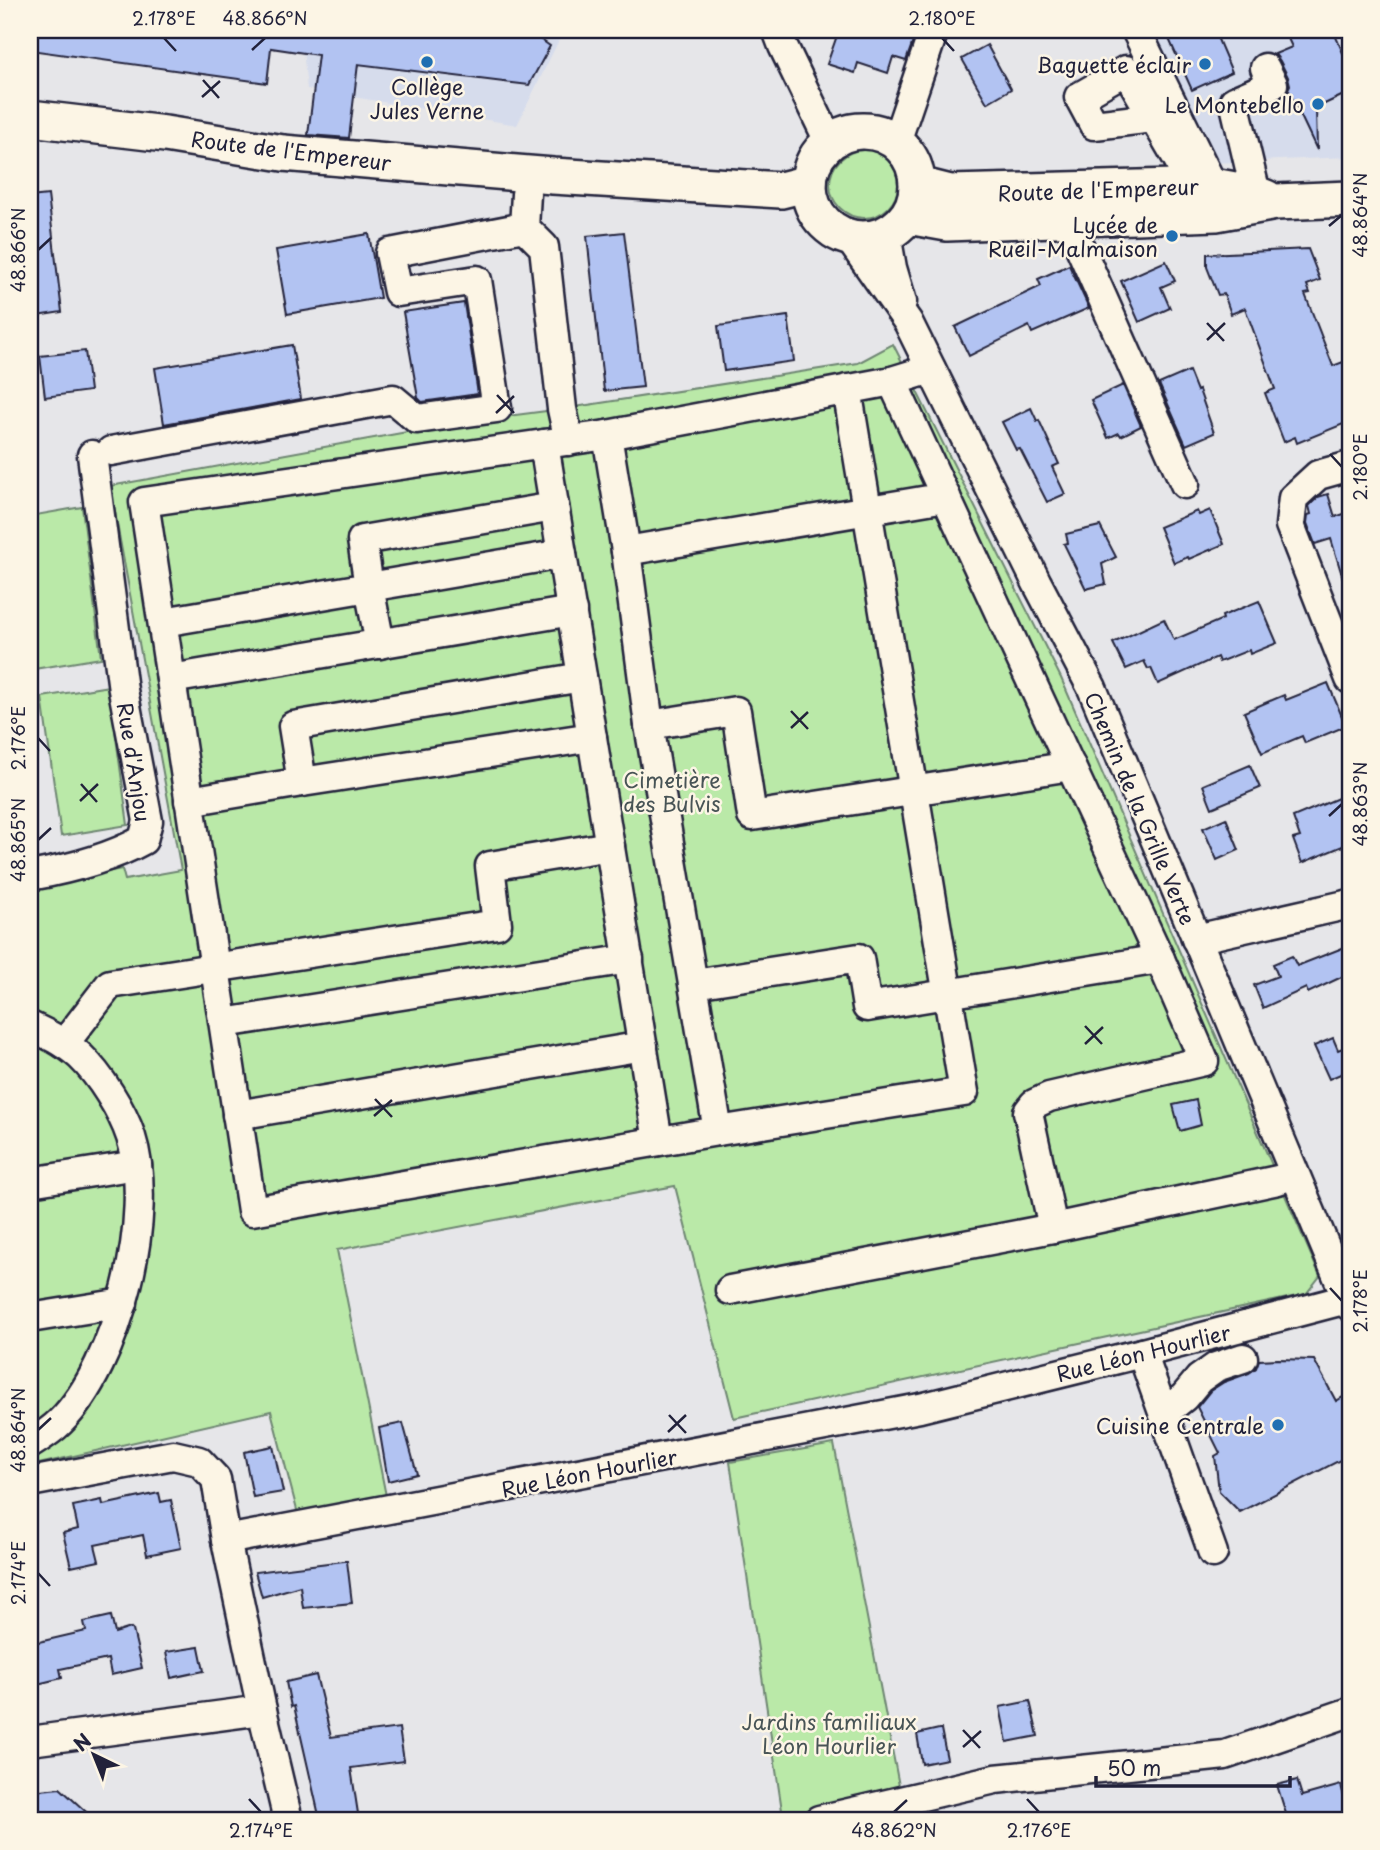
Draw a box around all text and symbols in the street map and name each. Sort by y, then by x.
text: 2.178°E [132,4,196,31]
text: 48.866°N [223,4,308,31]
text: 2.180°E [908,4,976,31]
place label: Baguette éclair [1036,48,1191,80]
marker: Collège Jules Verne [419,54,435,70]
marker: Baguette éclair [1197,56,1213,72]
place label: Collège Jules Verne [370,70,484,126]
place label: Le Montebello [1164,88,1304,120]
marker: Le Montebello [1310,96,1326,112]
street label: Route de l'Empereur [189,122,393,178]
street label: Route de l'Empereur [997,169,1199,209]
text: 48.864°N [1346,172,1373,258]
text: 48.866°N [4,208,31,293]
place label: Lycée de Rueil-Malmaison [988,208,1158,264]
marker: Lycée de Rueil-Malmaison [1164,228,1180,244]
text: 2.180°E [1346,433,1373,501]
street label: Chemin de la Grille Verte [1077,687,1205,929]
street label: Rue d'Anjou [110,700,160,824]
text: 2.176°E [4,706,31,770]
text: 48.863°N [1346,761,1373,847]
park label: Cimetière des Bulvis [623,763,721,819]
text: 48.865°N [4,798,31,882]
text: 2.178°E [1346,1269,1373,1333]
street label: Rue Léon Hourlier [1053,1315,1234,1389]
text: 48.864°N [4,1387,31,1473]
place label: Cuisine Centrale [1096,1409,1264,1441]
marker: Cuisine Centrale [1270,1417,1286,1433]
street label: Rue Léon Hourlier [498,1439,680,1505]
text: 2.174°E [4,1541,31,1605]
park label: Jardins familiaux Léon Hourlier [741,1705,917,1761]
north arrow [60,1720,130,1790]
text: N [67,1726,97,1757]
scale bar [1096,1745,1291,1789]
text: 50 m [1107,1751,1161,1783]
text: 2.174°E [229,1816,293,1843]
text: 48.862°N [851,1816,937,1843]
text: 2.176°E [1007,1816,1071,1843]

